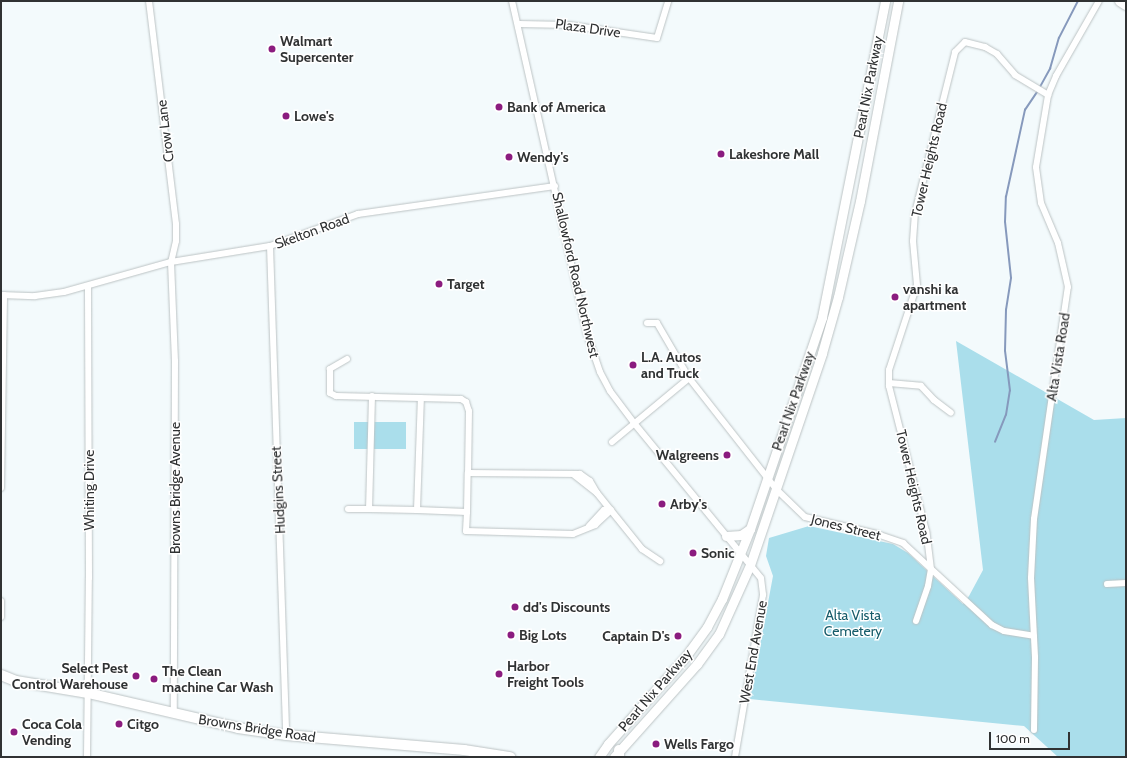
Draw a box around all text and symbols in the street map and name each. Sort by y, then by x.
street label: Plaza Drive [554,15,622,41]
place label: Walmart Supercenter [280,33,353,66]
street label: Pearl Nix Parkway [850,34,886,140]
marker: Walmart Supercenter [267,44,277,54]
street label: Crow Lane [153,99,177,163]
place label: Bank of America [507,99,606,115]
street label: Tower Heights Road [908,101,950,219]
marker: Bank of America [494,102,504,112]
place label: Lowe's [294,108,334,124]
marker: Lowe's [281,111,291,121]
place label: Lakeshore Mall [729,146,819,162]
place label: Wendy's [517,149,569,165]
marker: Lakeshore Mall [716,149,726,159]
marker: Wendy's [504,152,514,162]
street label: Shallowford Road Northwest [549,191,603,359]
street label: Skelton Road [272,210,352,252]
place label: Target [447,276,485,292]
marker: Target [434,279,444,289]
place label: vanshi ka apartment [903,281,966,314]
marker: vanshi ka apartment [890,292,900,302]
street label: Alta Vista Road [1043,312,1073,402]
place label: L.A. Autos and Truck [641,349,701,382]
street label: Pearl Nix Parkway [768,349,818,453]
marker: L.A. Autos and Truck [628,360,638,370]
street label: Browns Bridge Avenue [167,422,183,554]
street label: Tower Heights Road [893,428,935,546]
street label: Hudgins Street [267,446,289,534]
place label: Walgreens [656,447,719,463]
street label: Whiting Drive [81,450,97,530]
marker: Walgreens [722,450,732,460]
place label: Arby's [670,496,707,512]
marker: Arby's [657,499,667,509]
street label: Jones Street [810,510,882,544]
place label: Sonic [701,545,735,561]
marker: Sonic [688,548,698,558]
place label: dd's Discounts [523,599,610,615]
street label: West End Avenue [736,599,770,705]
marker: dd's Discounts [510,602,520,612]
park label: Alta Vista Cemetery [824,607,882,640]
place label: Big Lots [519,627,567,643]
place label: Captain D's [602,628,670,644]
marker: Big Lots [506,630,516,640]
marker: Captain D's [673,631,683,641]
street label: Pearl Nix Parkway [615,645,695,735]
place label: Harbor Freight Tools [507,658,584,690]
place label: Select Pest Control Warehouse [12,660,128,692]
place label: The Clean machine Car Wash [162,663,274,696]
marker: Harbor Freight Tools [494,669,504,679]
marker: Select Pest Control Warehouse [131,671,141,681]
marker: The Clean machine Car Wash [149,674,159,684]
street label: Browns Bridge Road [197,710,317,746]
place label: Coca Cola Vending [22,716,82,748]
place label: Citgo [127,716,159,732]
marker: Citgo [114,719,124,729]
scale bar [991,724,1072,750]
marker: Coca Cola Vending [9,727,19,737]
text: 100 m [996,731,1030,746]
place label: Wells Fargo [664,736,734,752]
marker: Wells Fargo [651,739,661,749]

